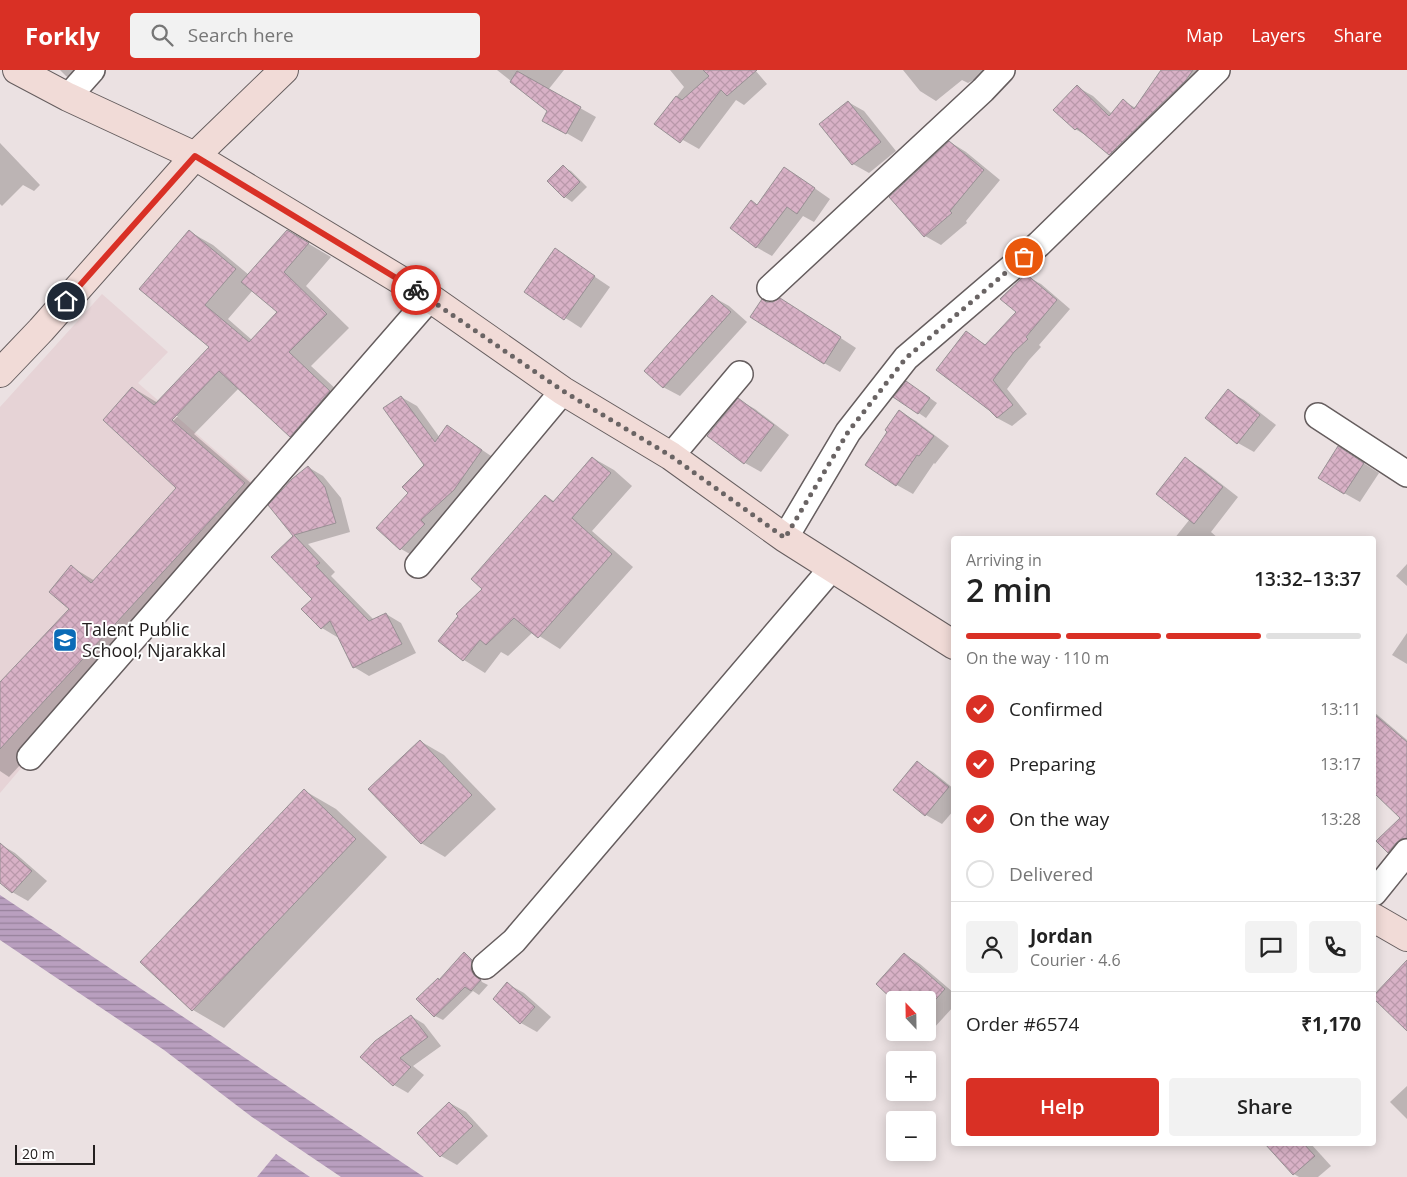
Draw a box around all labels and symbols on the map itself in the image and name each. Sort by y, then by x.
pin [1003,236,1045,278]
courier [391,265,441,315]
pin [45,280,87,322]
place label: Talent Public School, Njarakkal [82,617,226,662]
school or university icon: Talent Public School, Njarakkal [52,627,78,653]
north arrow [886,991,936,1041]
scale bar [15,1142,95,1165]

